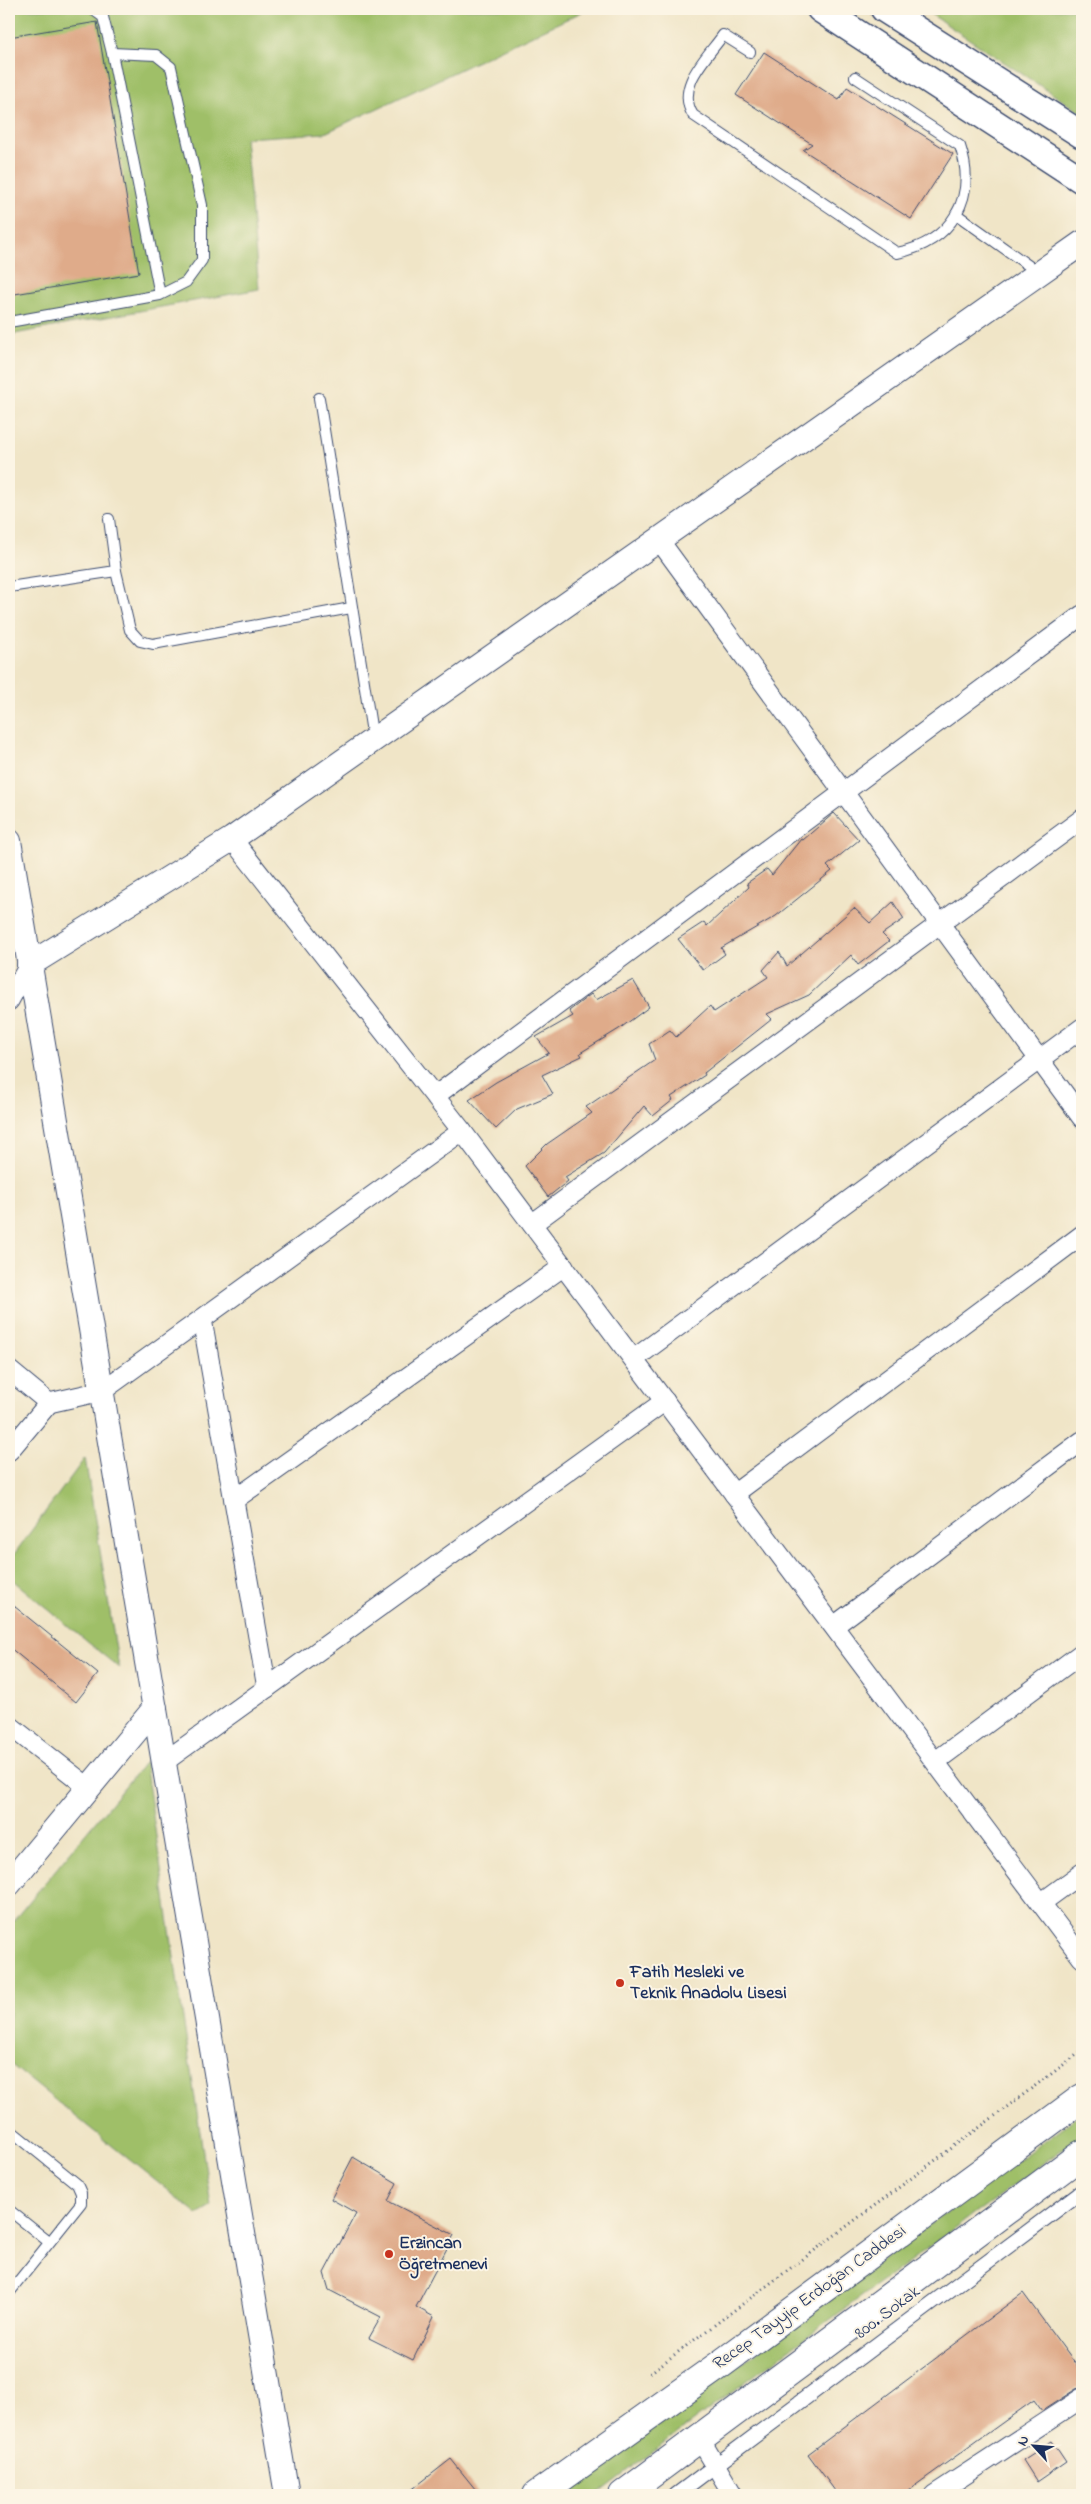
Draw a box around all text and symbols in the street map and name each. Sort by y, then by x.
place label: Fatih Mesleki ve Teknik Anadolu Lisesi [629,1960,787,2007]
marker: Fatih Mesleki ve Teknik Anadolu Lisesi [614,1977,626,1989]
street label: Recep Tayyip Erdoğan Caddesi [708,2219,913,2378]
place label: Erzincan Öğretmenevi [399,2231,488,2279]
marker: Erzincan Öğretmenevi [383,2248,395,2260]
street label: 800. Sokak [850,2280,926,2346]
north arrow [1008,2422,1058,2472]
text: N [1012,2432,1035,2450]

